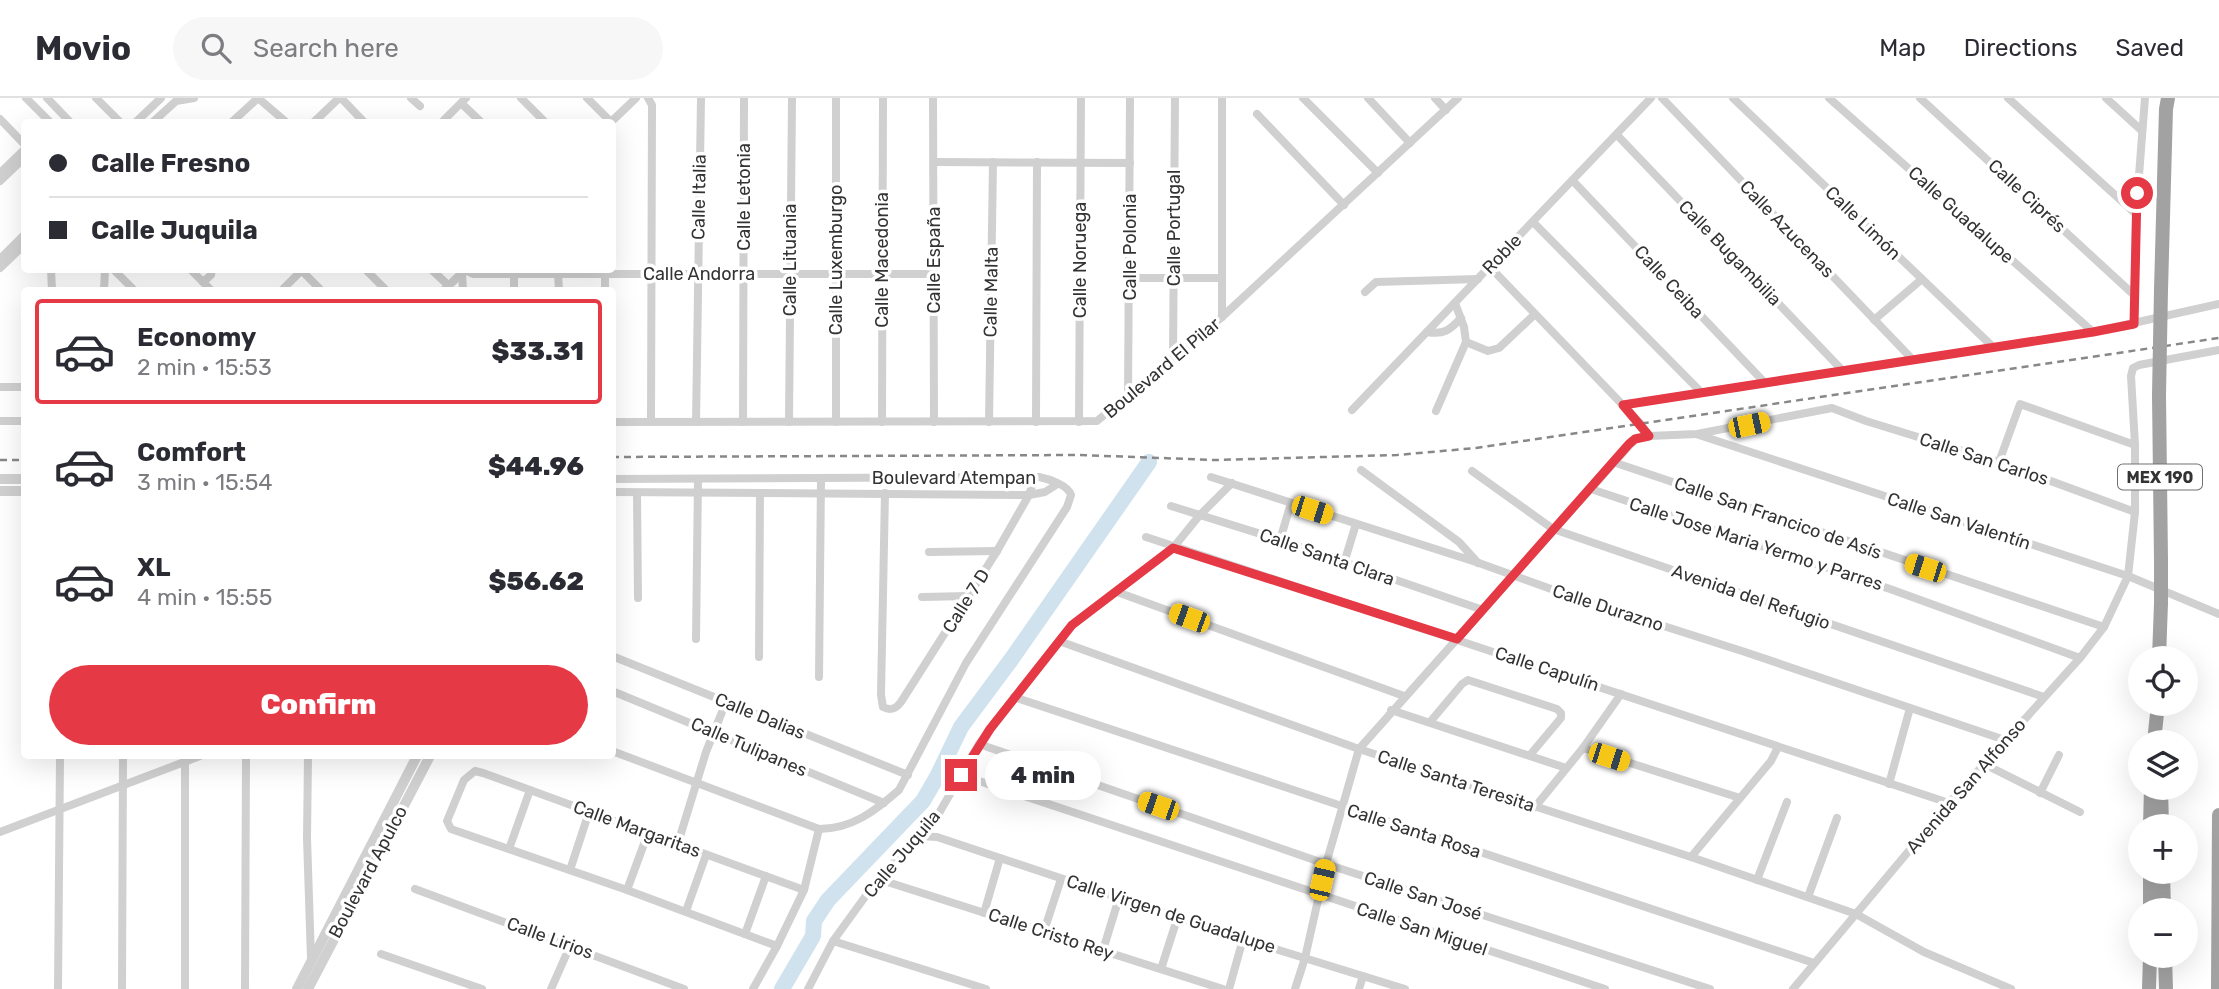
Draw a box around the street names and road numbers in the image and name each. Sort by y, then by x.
street label: Calle Letonia [733,143,755,251]
street label: Calle Italia [687,154,711,240]
street label: Calle Ciprés [1984,154,2070,238]
street label: Calle Guadalupe [1904,162,2018,268]
street label: Calle Portugal [1163,170,1185,286]
street label: Calle Azucenas [1735,176,1839,282]
street label: Calle Limón [1821,181,1905,265]
street label: Calle Luxemburgo [825,185,847,335]
street label: Calle Macedonia [871,192,893,328]
street label: Calle Polonia [1119,194,1141,300]
street label: Calle Bugambilia [1674,196,1786,310]
street label: Calle Noruega [1069,202,1091,318]
street label: Calle Lituania [779,204,801,316]
street label: Calle España [923,207,945,313]
street label: Roble [1478,229,1526,279]
street label: Calle Ceiba [1630,241,1708,323]
street label: Calle Malta [979,246,1003,338]
street label: Calle Andorra [643,263,755,285]
street label: Boulevard El Pilar [1099,313,1225,423]
street label: Calle San Carlos [1917,428,2051,490]
road number: MEX 190 [2118,464,2202,490]
street label: Boulevard Atempan [872,467,1036,489]
street label: Calle San Francico de Asís [1671,472,1885,564]
street label: Calle San Valentín [1885,487,2033,555]
street label: Calle Jose Maria Yermo y Parres [1627,493,1885,595]
street label: Calle Santa Clara [1257,524,1397,590]
street label: Avenida del Refugio [1669,560,1833,634]
street label: Calle 7 D [938,565,994,637]
street label: Calle Durazno [1550,580,1666,636]
street label: Calle Capulín [1492,642,1602,696]
street label: Calle Dalias [712,688,808,744]
street label: Calle Tulipanes [688,713,810,781]
street label: Avenida San Alfonso [1901,714,2031,858]
street label: Calle Santa Teresita [1375,745,1537,817]
street label: Calle Margaritas [570,796,704,862]
street label: Calle Santa Rosa [1344,799,1484,863]
street label: Boulevard Apulco [324,802,412,942]
street label: Calle Juquila [859,806,945,902]
street label: Calle San José [1361,867,1485,925]
street label: Calle Virgen de Guadalupe [1064,870,1278,958]
street label: Calle San Miguel [1354,897,1490,961]
street label: Calle Cristo Rey [985,903,1117,965]
street label: Calle Lirios [504,912,596,964]

